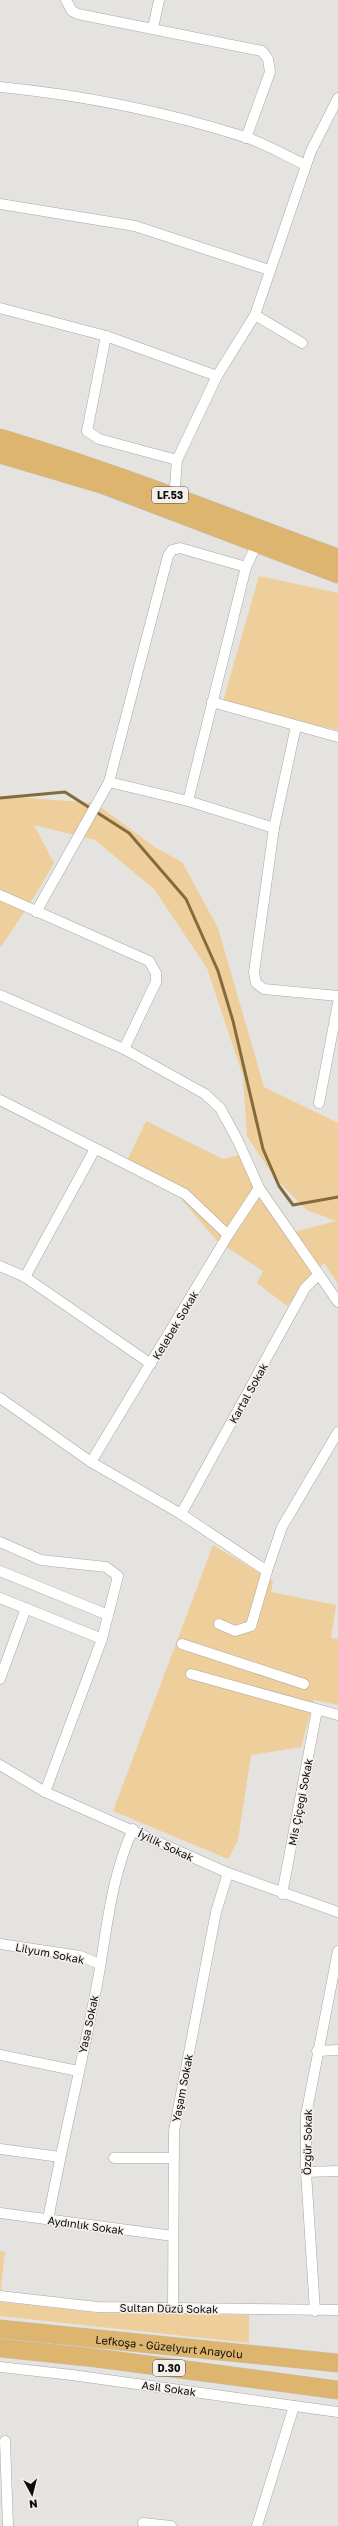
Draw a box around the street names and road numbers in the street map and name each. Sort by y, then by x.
road number: LF.53 [152,487,188,503]
street label: Kelebek Sokak [149,1288,201,1362]
street label: Kartal Sokak [226,1360,270,1426]
street label: Mis Çiçeği Sokak [285,1757,315,1847]
street label: İyilik Sokak [136,1826,196,1864]
street label: Lilyum Sokak [14,1940,86,1966]
street label: Yasa Sokak [75,1994,101,2054]
street label: Yaşam Sokak [169,2053,195,2123]
street label: Özgür Sokak [300,2109,314,2175]
street label: Aydınlık Sokak [47,2213,125,2237]
street label: Sultan Düzü Sokak [120,2301,218,2315]
street label: Lefkoşa - Güzelyurt Anayolu [95,2332,243,2360]
road number: D.30 [153,2360,185,2376]
street label: Asil Sokak [141,2378,197,2398]

